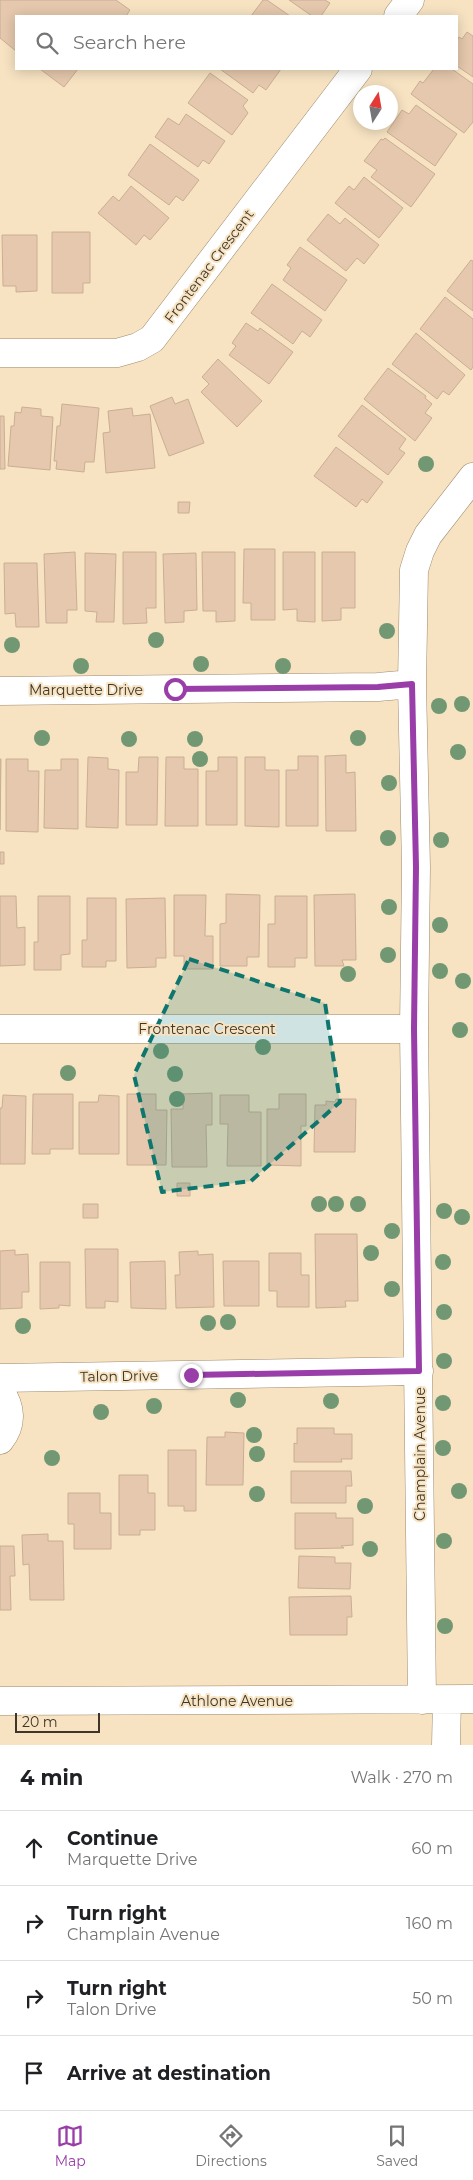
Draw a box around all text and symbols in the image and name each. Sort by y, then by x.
search box [15,15,458,70]
icon: search [33,29,61,57]
text: Search here [73,31,186,54]
north arrow [353,85,398,130]
street label: Frontenac Crescent [160,205,258,326]
route start [164,678,187,701]
street label: Marquette Drive [29,681,143,699]
street label: Frontenac Crescent [138,1020,276,1038]
route end [180,1364,203,1387]
street label: Talon Drive [80,1366,158,1386]
street label: Champlain Avenue [411,1387,429,1521]
street label: Athlone Avenue [181,1692,293,1710]
scale bar [15,1710,100,1733]
text: 20 m [22,1713,58,1731]
text: 4 min [20,1765,83,1790]
text: Walk · 270 m [350,1768,453,1787]
text: Continue [67,1827,158,1850]
icon: ahead [20,1834,48,1862]
text: 60 m [411,1839,453,1858]
text: Marquette Drive [67,1850,197,1869]
text: Turn right [67,1902,167,1925]
icon: right [20,1909,48,1937]
text: 160 m [406,1914,453,1933]
text: Champlain Avenue [67,1925,220,1944]
text: Turn right [67,1977,167,2000]
icon: right [20,1984,48,2012]
text: 50 m [412,1989,453,2008]
text: Talon Drive [67,2000,156,2019]
icon: arrive [20,2059,48,2087]
text: Arrive at destination [67,2062,271,2085]
tab: Map [55,2122,86,2170]
tab: Directions [195,2122,267,2170]
tab: Saved [376,2122,418,2170]

